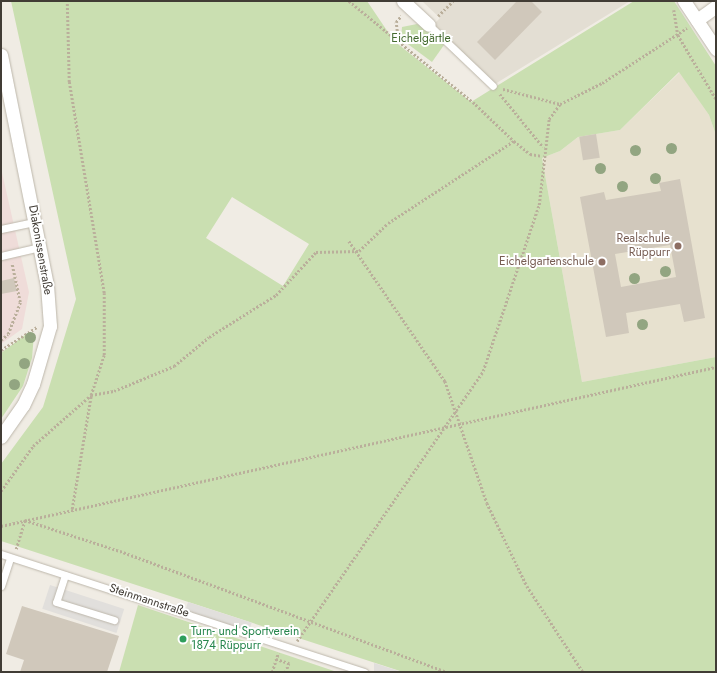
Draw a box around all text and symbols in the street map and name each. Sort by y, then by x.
park label: Eichelgärtle [391,32,451,46]
street label: Diakonissenstraße [25,204,55,296]
place label: Realschule Rüppurr [616,232,670,260]
marker: Realschule Rüppurr [673,241,683,251]
place label: Eichelgartenschule [499,255,594,269]
marker: Eichelgartenschule [597,257,607,267]
street label: Steinmannstraße [107,581,191,621]
place label: Turn- und Sportverein 1874 Rüppurr [191,625,299,653]
marker: Turn- und Sportverein 1874 Rüppurr [178,634,188,644]

